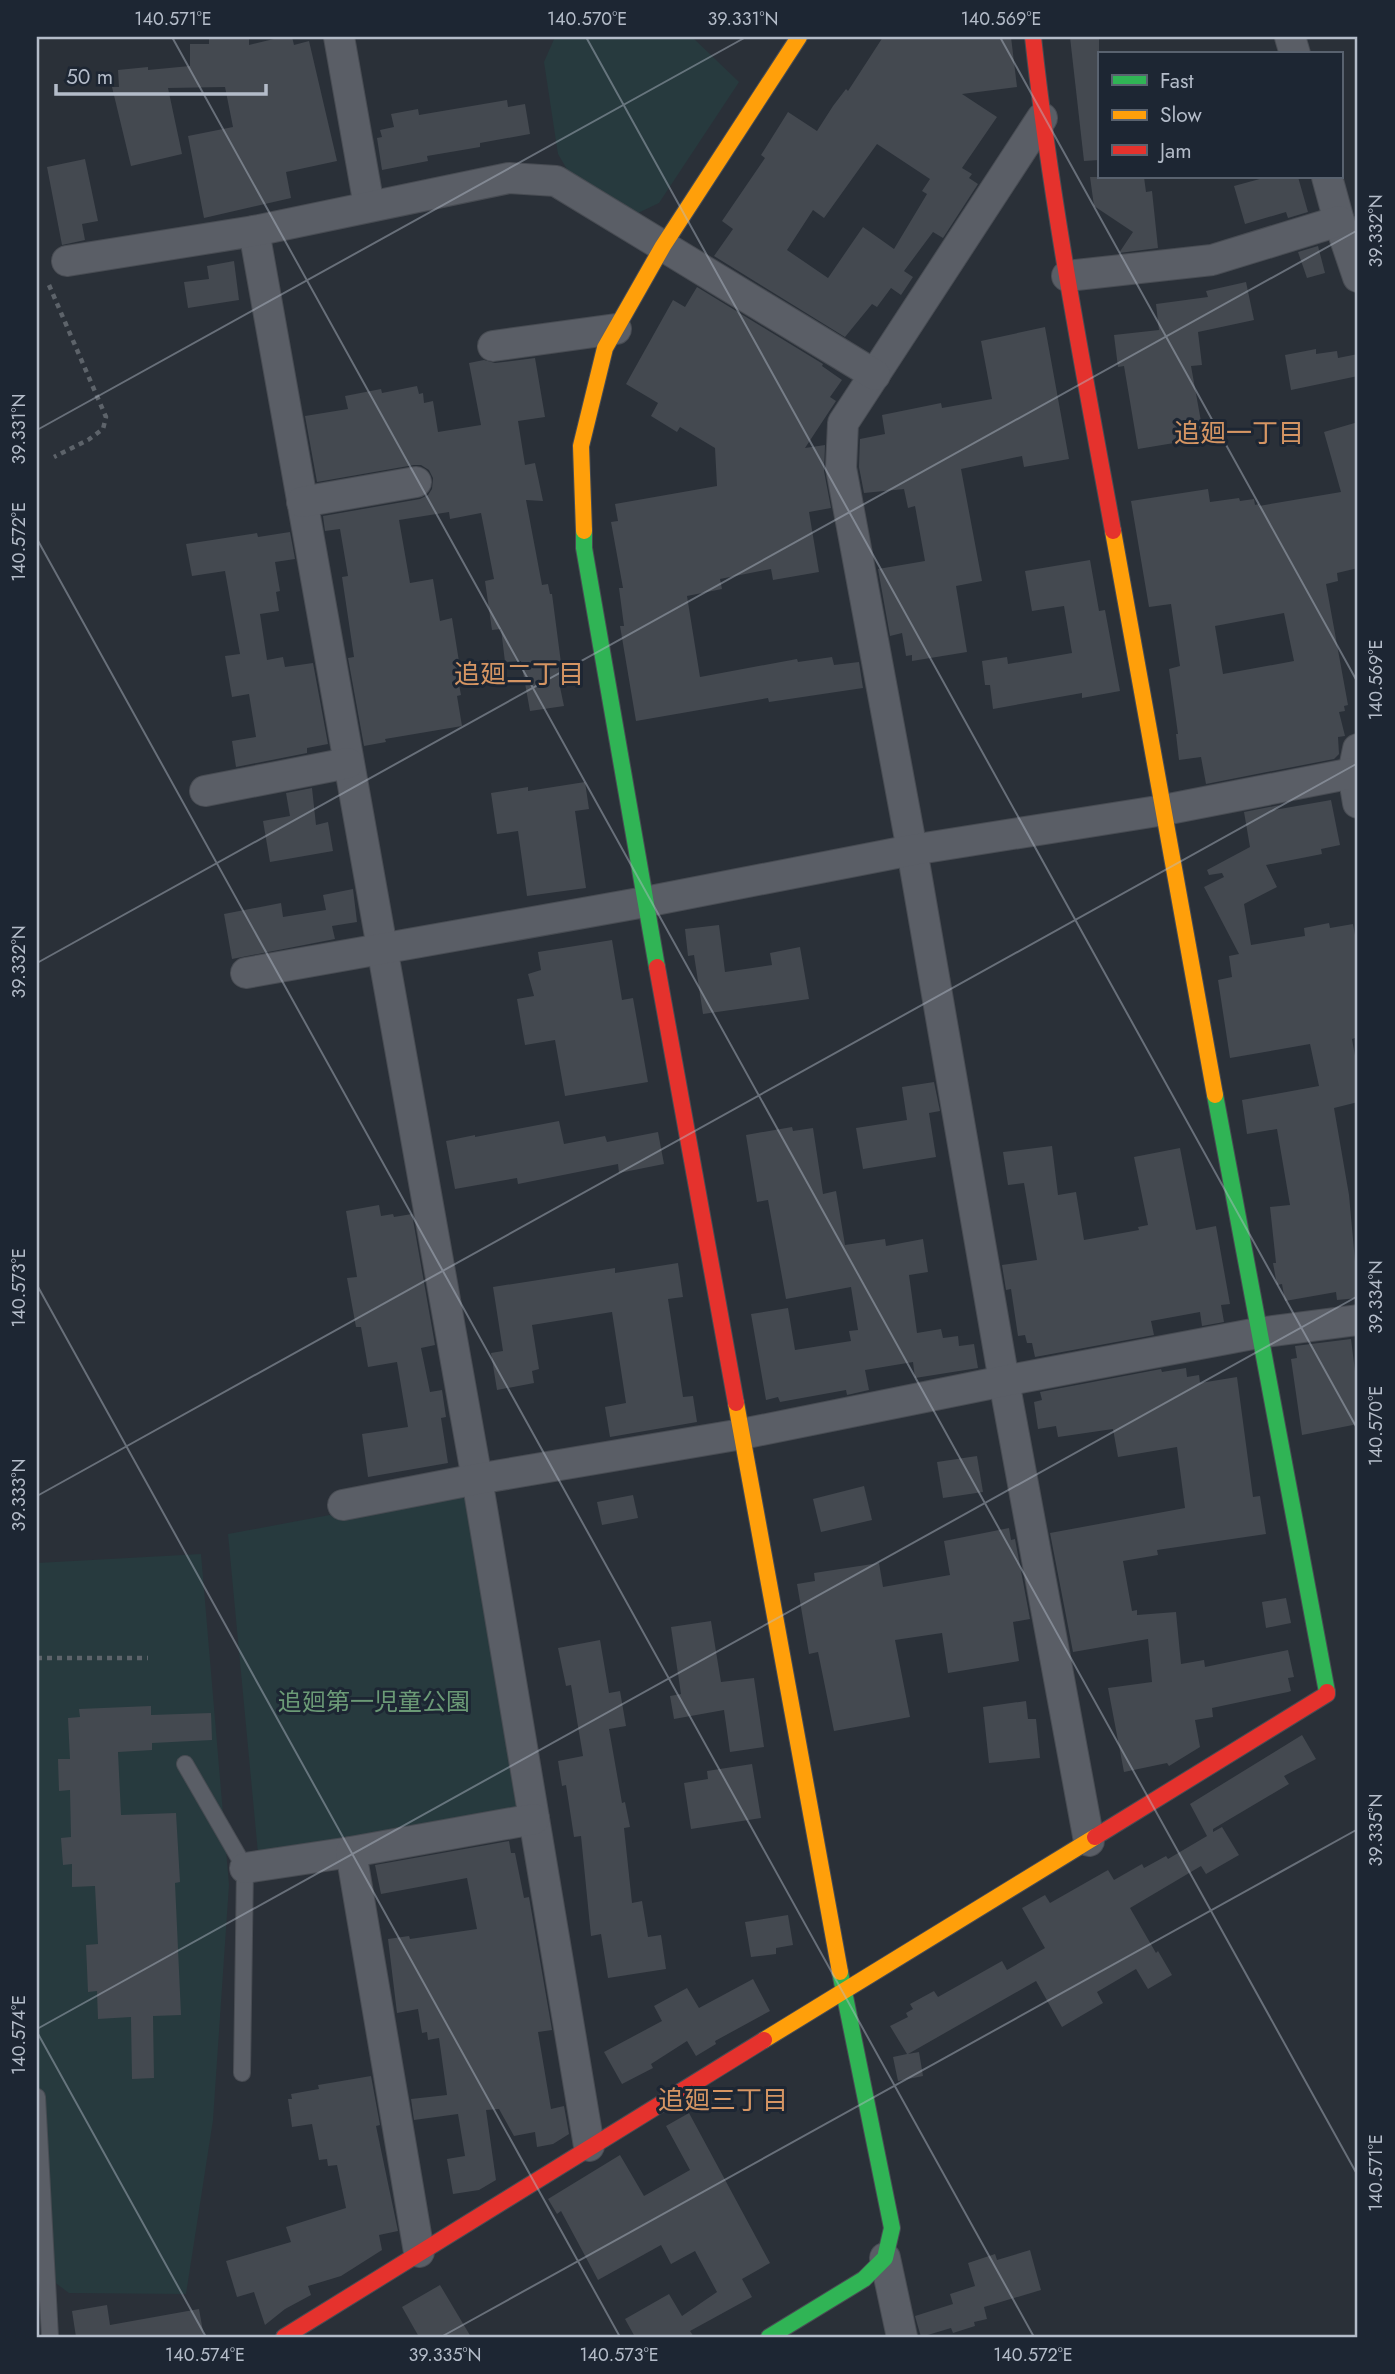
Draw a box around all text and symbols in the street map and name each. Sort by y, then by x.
text: 140.571°E [134,6,212,32]
text: 140.570°E [547,6,627,32]
text: 39.331°N [707,6,779,32]
text: 140.569°E [961,6,1041,32]
scale bar [56,52,266,96]
legend [1098,52,1342,178]
text: 50 m [66,62,113,92]
text: Fast [1160,66,1193,96]
text: Slow [1160,100,1202,130]
text: Jam [1157,136,1192,166]
text: 39.332°N [1363,194,1389,268]
text: 39.331°N [6,393,32,465]
district label: 追廻一丁目 [1174,414,1304,452]
text: 140.572°E [6,502,32,582]
text: 140.569°E [1363,640,1389,720]
district label: 追廻二丁目 [454,655,584,693]
text: 39.332°N [6,925,32,999]
text: 140.573°E [6,1248,32,1328]
text: 39.334°N [1363,1260,1389,1334]
text: 140.570°E [1363,1386,1389,1466]
text: 39.333°N [6,1459,32,1531]
park label: 追廻第一児童公園 [278,1684,470,1719]
text: 39.335°N [1363,1793,1389,1867]
text: 140.574°E [6,1995,32,2075]
district label: 追廻三丁目 [658,2081,788,2119]
text: 140.571°E [1363,2134,1389,2212]
text: 140.574°E [165,2342,245,2368]
text: 39.335°N [408,2342,482,2368]
text: 140.573°E [579,2342,659,2368]
text: 140.572°E [993,2342,1073,2368]

